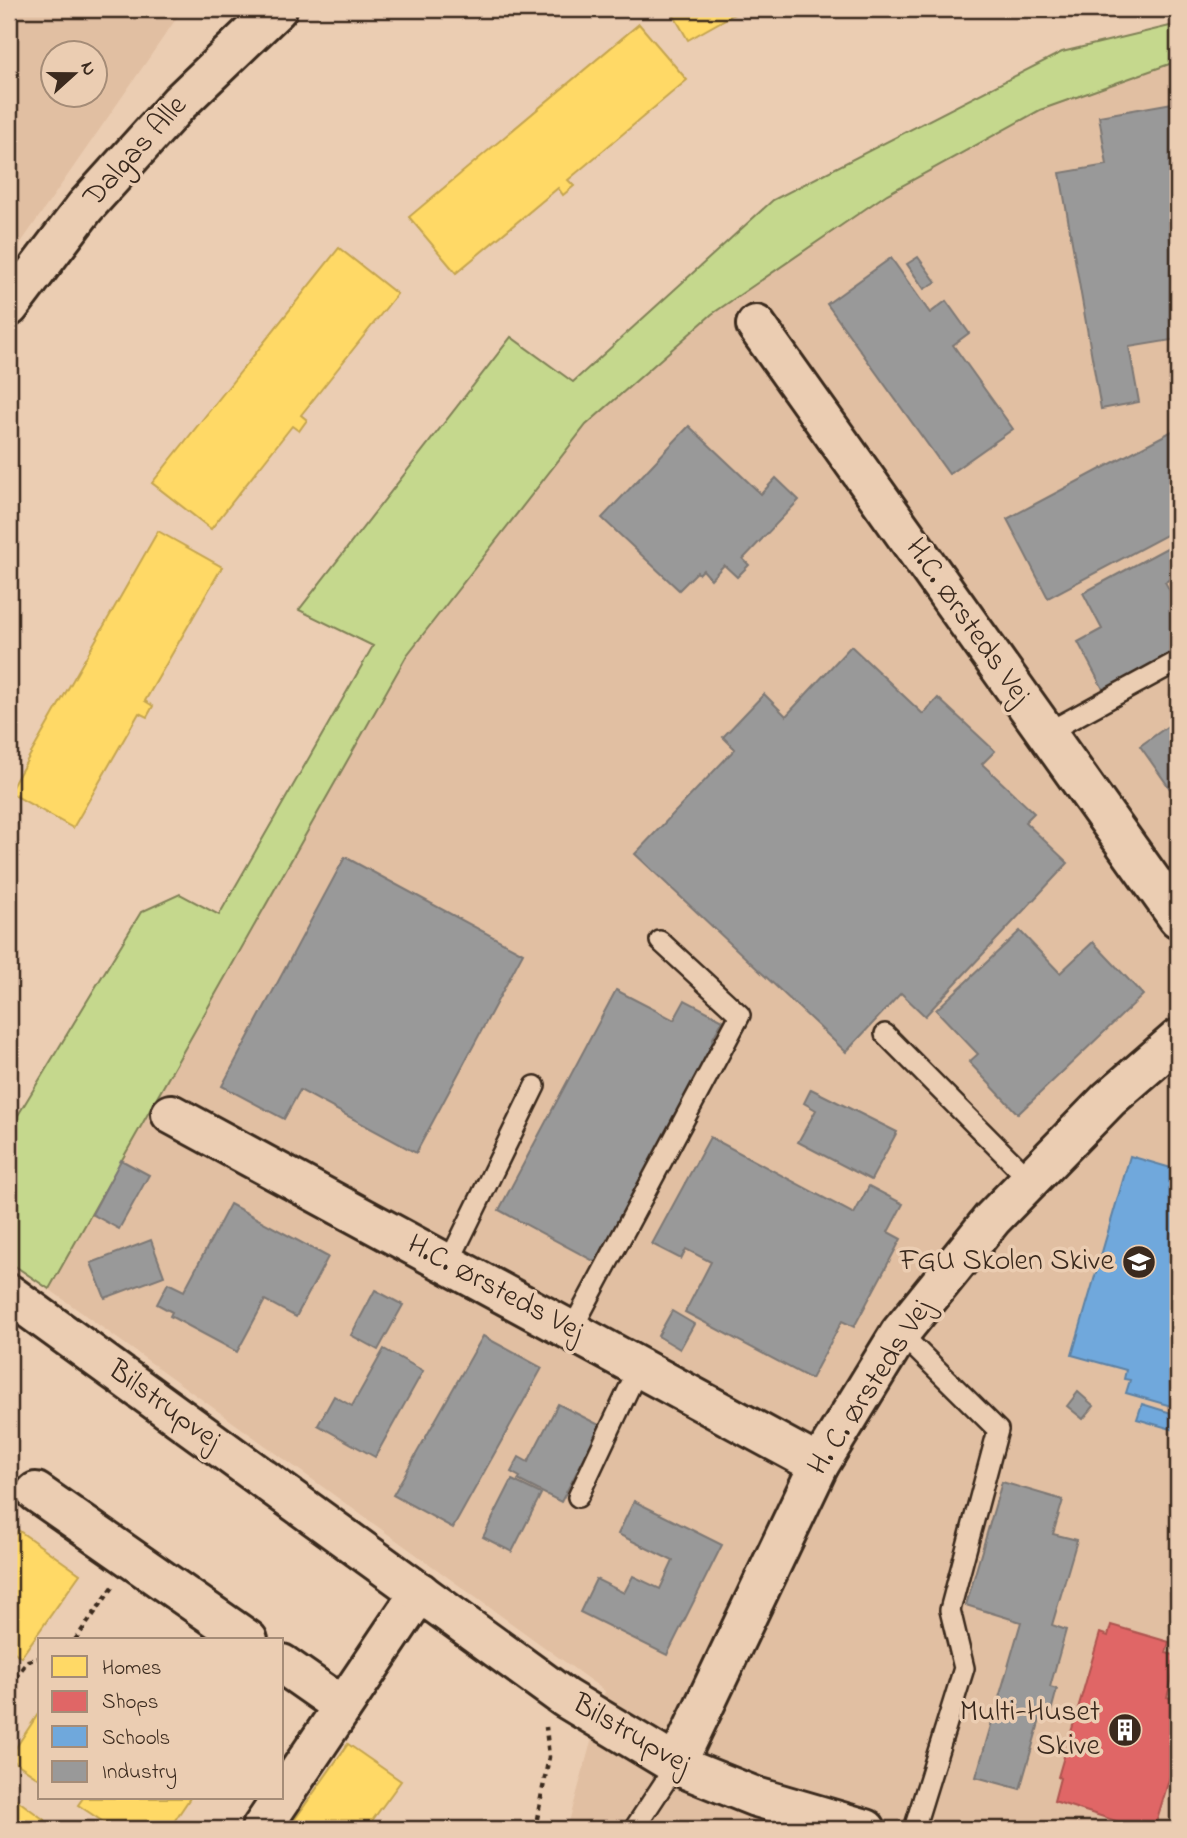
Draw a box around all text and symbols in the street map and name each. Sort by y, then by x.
north arrow [38,38,108,108]
text: N [73,58,103,80]
street label: Dalgas Alle [73,86,199,219]
street label: H.C. Ørsteds Vej [893,530,1041,715]
street label: H.C. Ørsteds Vej [399,1224,592,1355]
place label: FGU Skolen Skive [899,1240,1115,1284]
school or university icon: FGU Skolen Skive [1120,1243,1158,1281]
street label: H. C. Ørsteds Vej [798,1290,945,1485]
street label: Bilstrupvej [97,1349,231,1463]
legend [38,1638,284,1800]
text: Homes [102,1654,162,1684]
street label: Bilstrupvej [563,1683,699,1787]
text: Shops [102,1688,159,1718]
place label: Multi-Huset Skive [960,1691,1101,1769]
building icon: Multi-Huset Skive [1106,1711,1144,1749]
text: Schools [102,1724,170,1754]
text: Industry [102,1758,177,1790]

